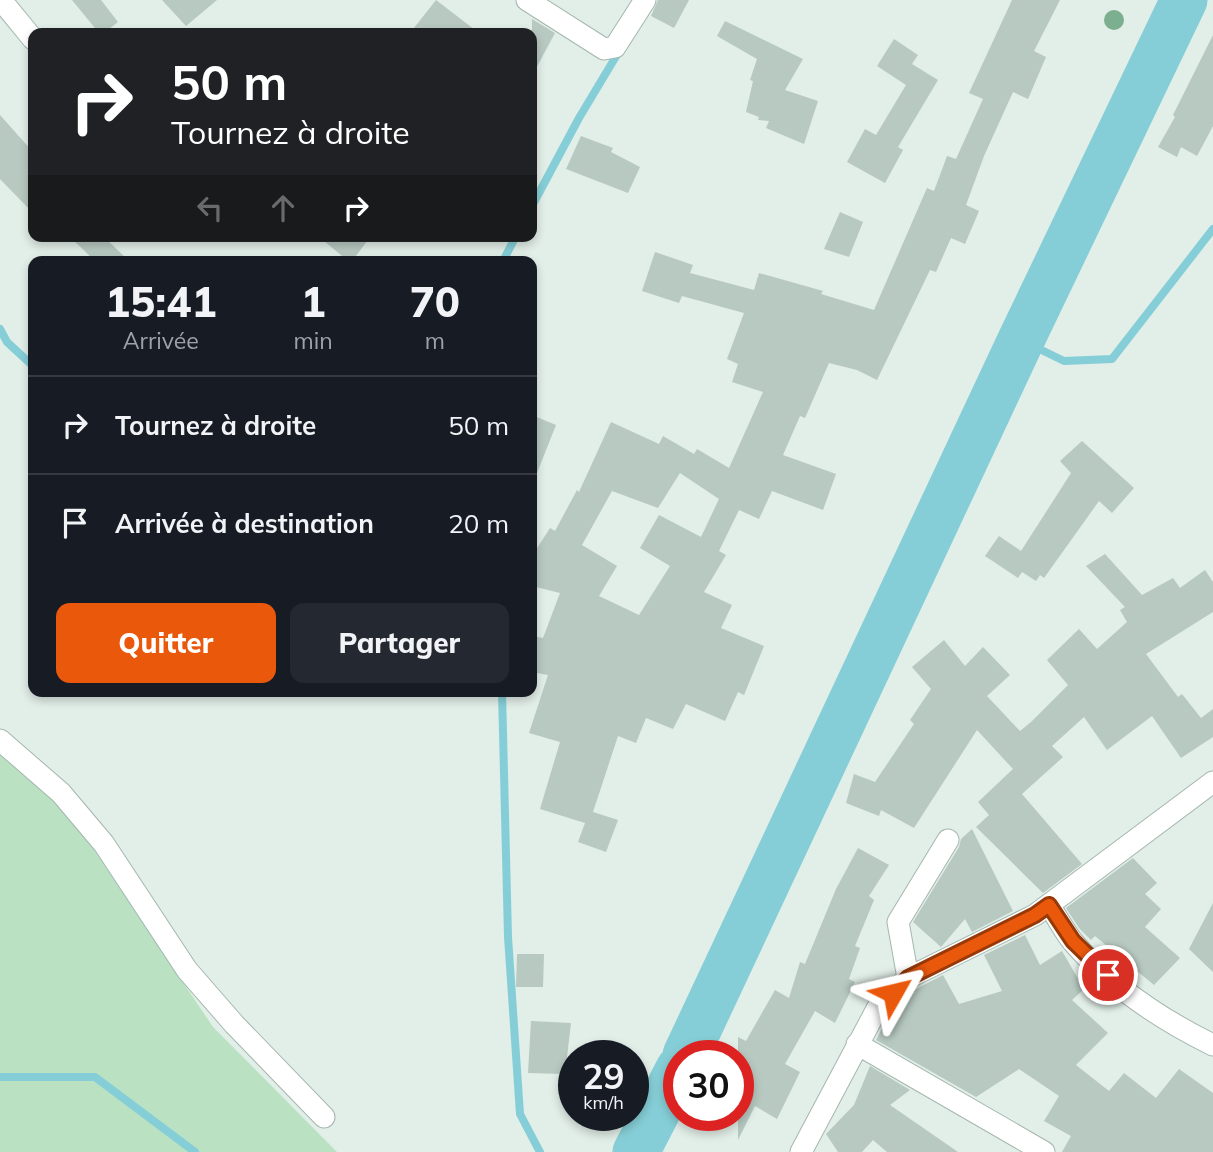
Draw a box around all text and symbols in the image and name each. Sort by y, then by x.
text: 50 m [171,51,287,112]
icon: right [56,56,147,147]
text: Tournez à droite [171,112,410,152]
icon: left [191,189,229,227]
icon: ahead [264,189,302,227]
icon: right [337,189,375,227]
text: 15:41 [105,275,217,328]
text: 1 [301,275,326,328]
text: 70 [410,275,460,328]
text: Arrivée [123,326,199,355]
text: min [294,326,333,355]
text: m [425,326,445,355]
icon: right [56,406,94,444]
text: Tournez à droite [115,409,316,442]
text: 50 m [448,409,509,442]
icon: arrive [56,504,94,542]
text: Arrivée à destination [115,507,374,540]
text: 20 m [448,507,509,540]
button: Quitter [56,603,276,683]
button: Partager [290,603,509,683]
pin [1078,945,1138,1005]
position arrow [856,956,930,1030]
icon: arrive [1089,956,1127,994]
speed limit sign: 30 [663,1040,754,1131]
text: 29 [582,1054,625,1098]
text: km/h [583,1091,624,1114]

